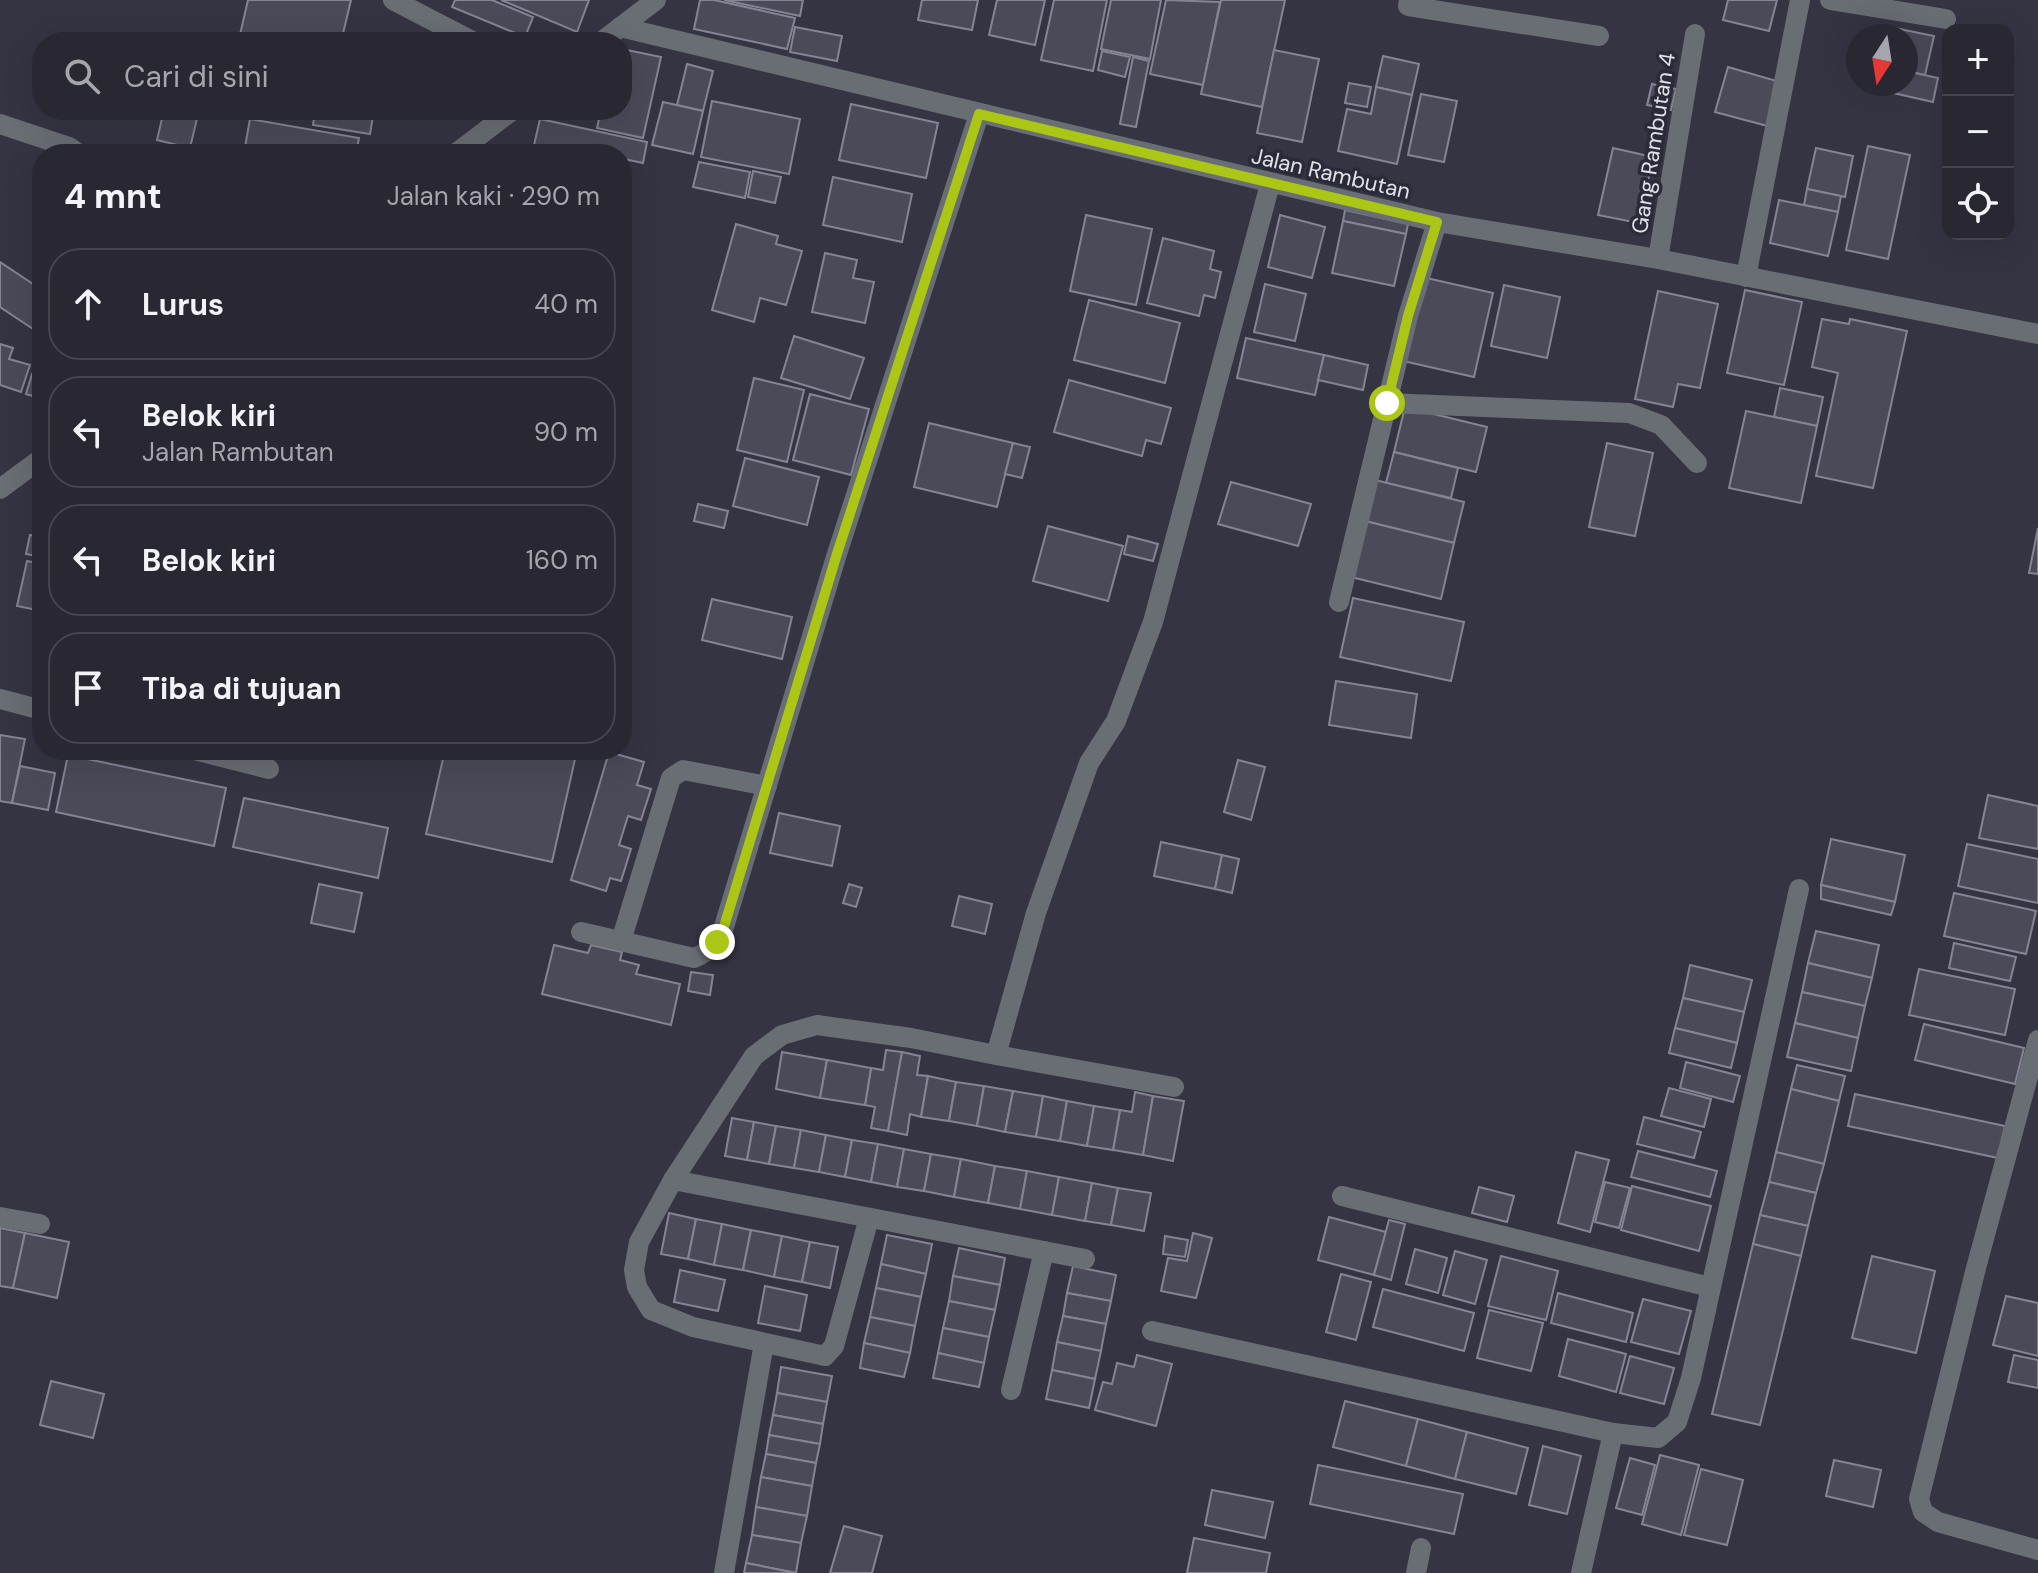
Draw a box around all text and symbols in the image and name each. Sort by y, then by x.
north arrow [1846,24,1918,96]
map controls [1942,24,2014,240]
button: + [1942,24,2014,96]
search box [32,32,632,120]
street label: Gang Rambutan 4 [1625,51,1682,235]
icon: search [60,54,104,98]
text: Cari di sini [124,57,269,96]
button: − [1942,96,2014,168]
street label: Jalan Rambutan [1249,141,1413,206]
button: locate [1942,168,2014,240]
text: 4 mnt [64,174,162,219]
text: Jalan kaki · 290 m [387,179,600,213]
icon: ahead [66,282,110,326]
text: Lurus [142,285,224,324]
text: 40 m [534,287,598,321]
route start [1369,385,1405,421]
text: Belok kiri [142,396,276,435]
icon: left [66,410,110,454]
text: 90 m [534,415,598,449]
text: Jalan Rambutan [142,435,334,469]
icon: left [66,538,110,582]
text: Belok kiri [142,541,276,580]
text: 160 m [526,543,598,577]
icon: arrive [66,666,110,710]
text: Tiba di tujuan [142,669,342,708]
route end [699,924,735,960]

